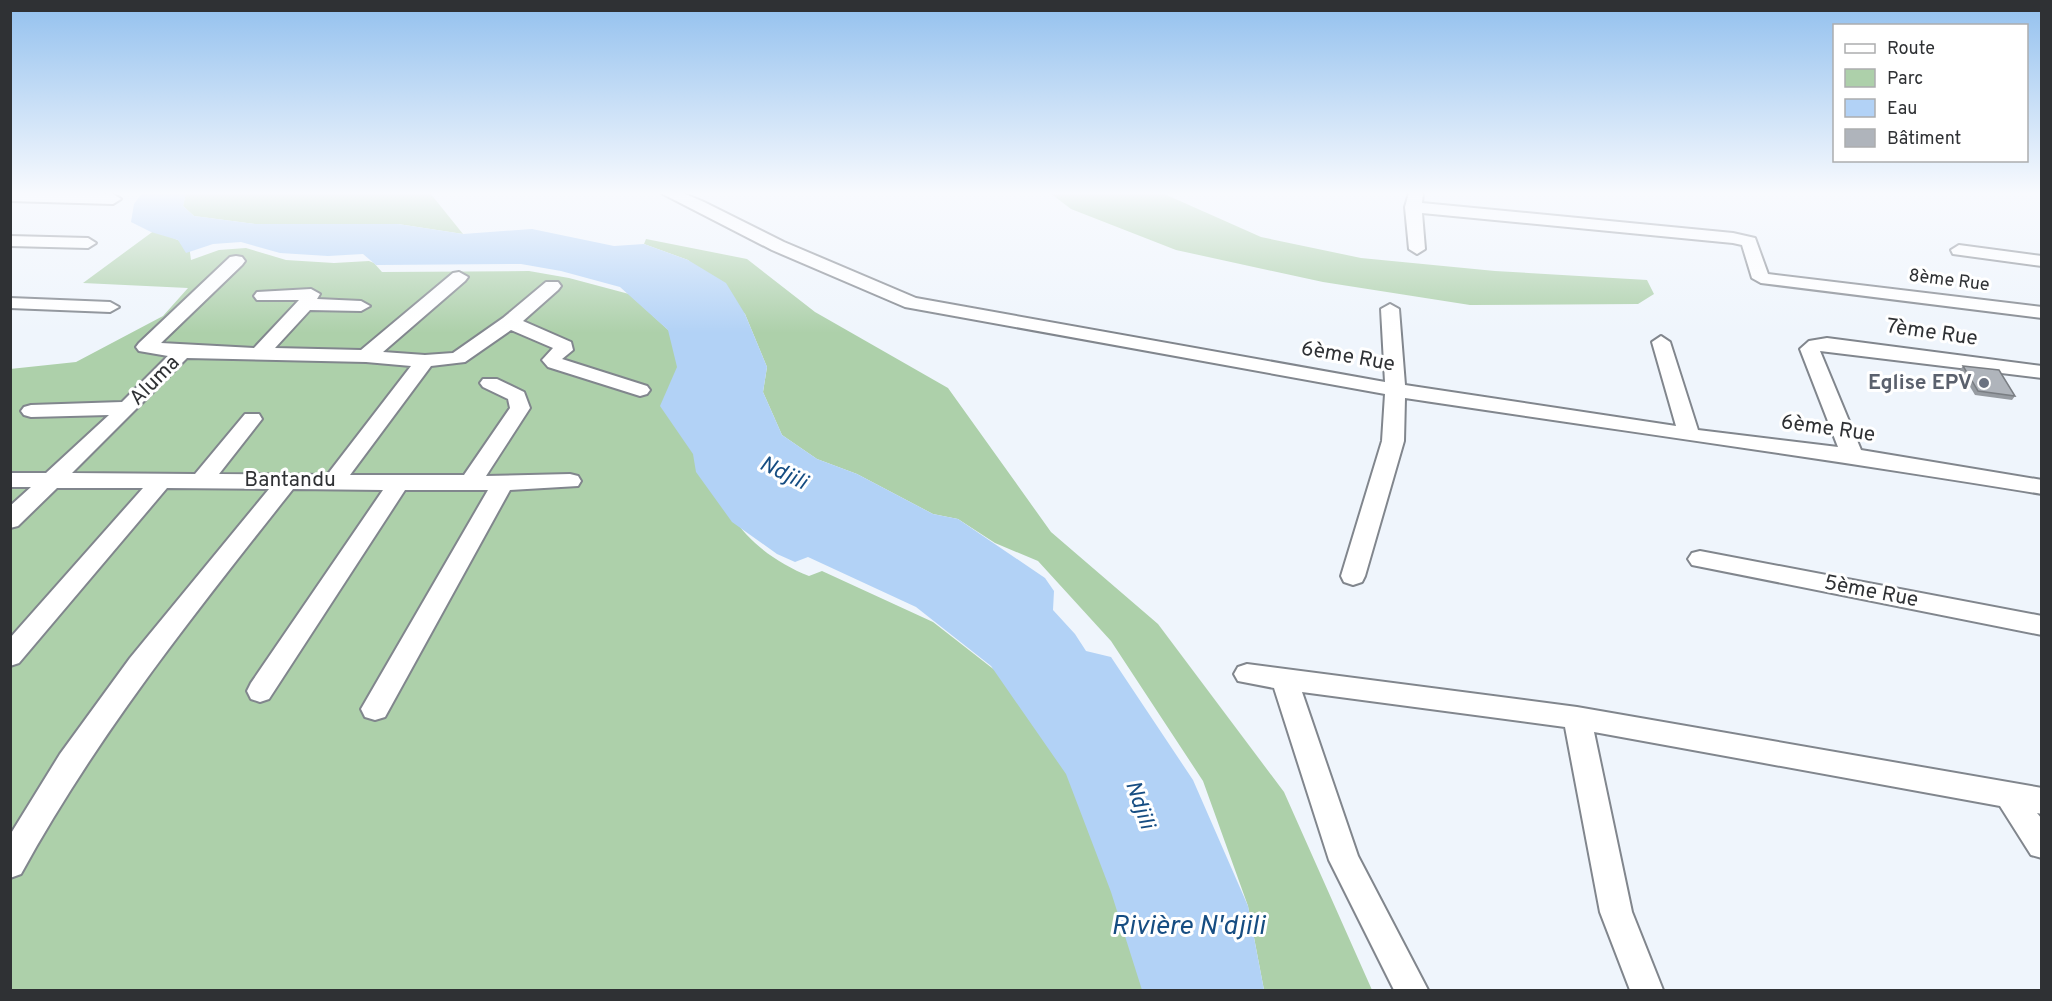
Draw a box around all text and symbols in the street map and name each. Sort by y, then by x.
legend [1833,24,2028,162]
text: Route [1887,38,1935,61]
text: Parc [1887,68,1923,91]
text: Eau [1887,98,1917,121]
text: Bâtiment [1887,128,1961,151]
street label: 8ème Rue [1907,265,1991,297]
street label: 7ème Rue [1885,313,1979,353]
street label: 6ème Rue [1299,335,1397,379]
street label: Aluma [124,350,186,412]
place label: Eglise EPV [1868,370,1972,397]
marker: Eglise EPV [1977,376,1991,390]
street label: 6ème Rue [1779,409,1877,449]
water label: Ndjili [755,451,813,498]
street label: Bantandu [244,467,336,494]
street label: 5ème Rue [1822,570,1920,614]
water label: Ndjili [1118,777,1160,834]
water label: Rivière N'djili [1111,910,1266,944]

